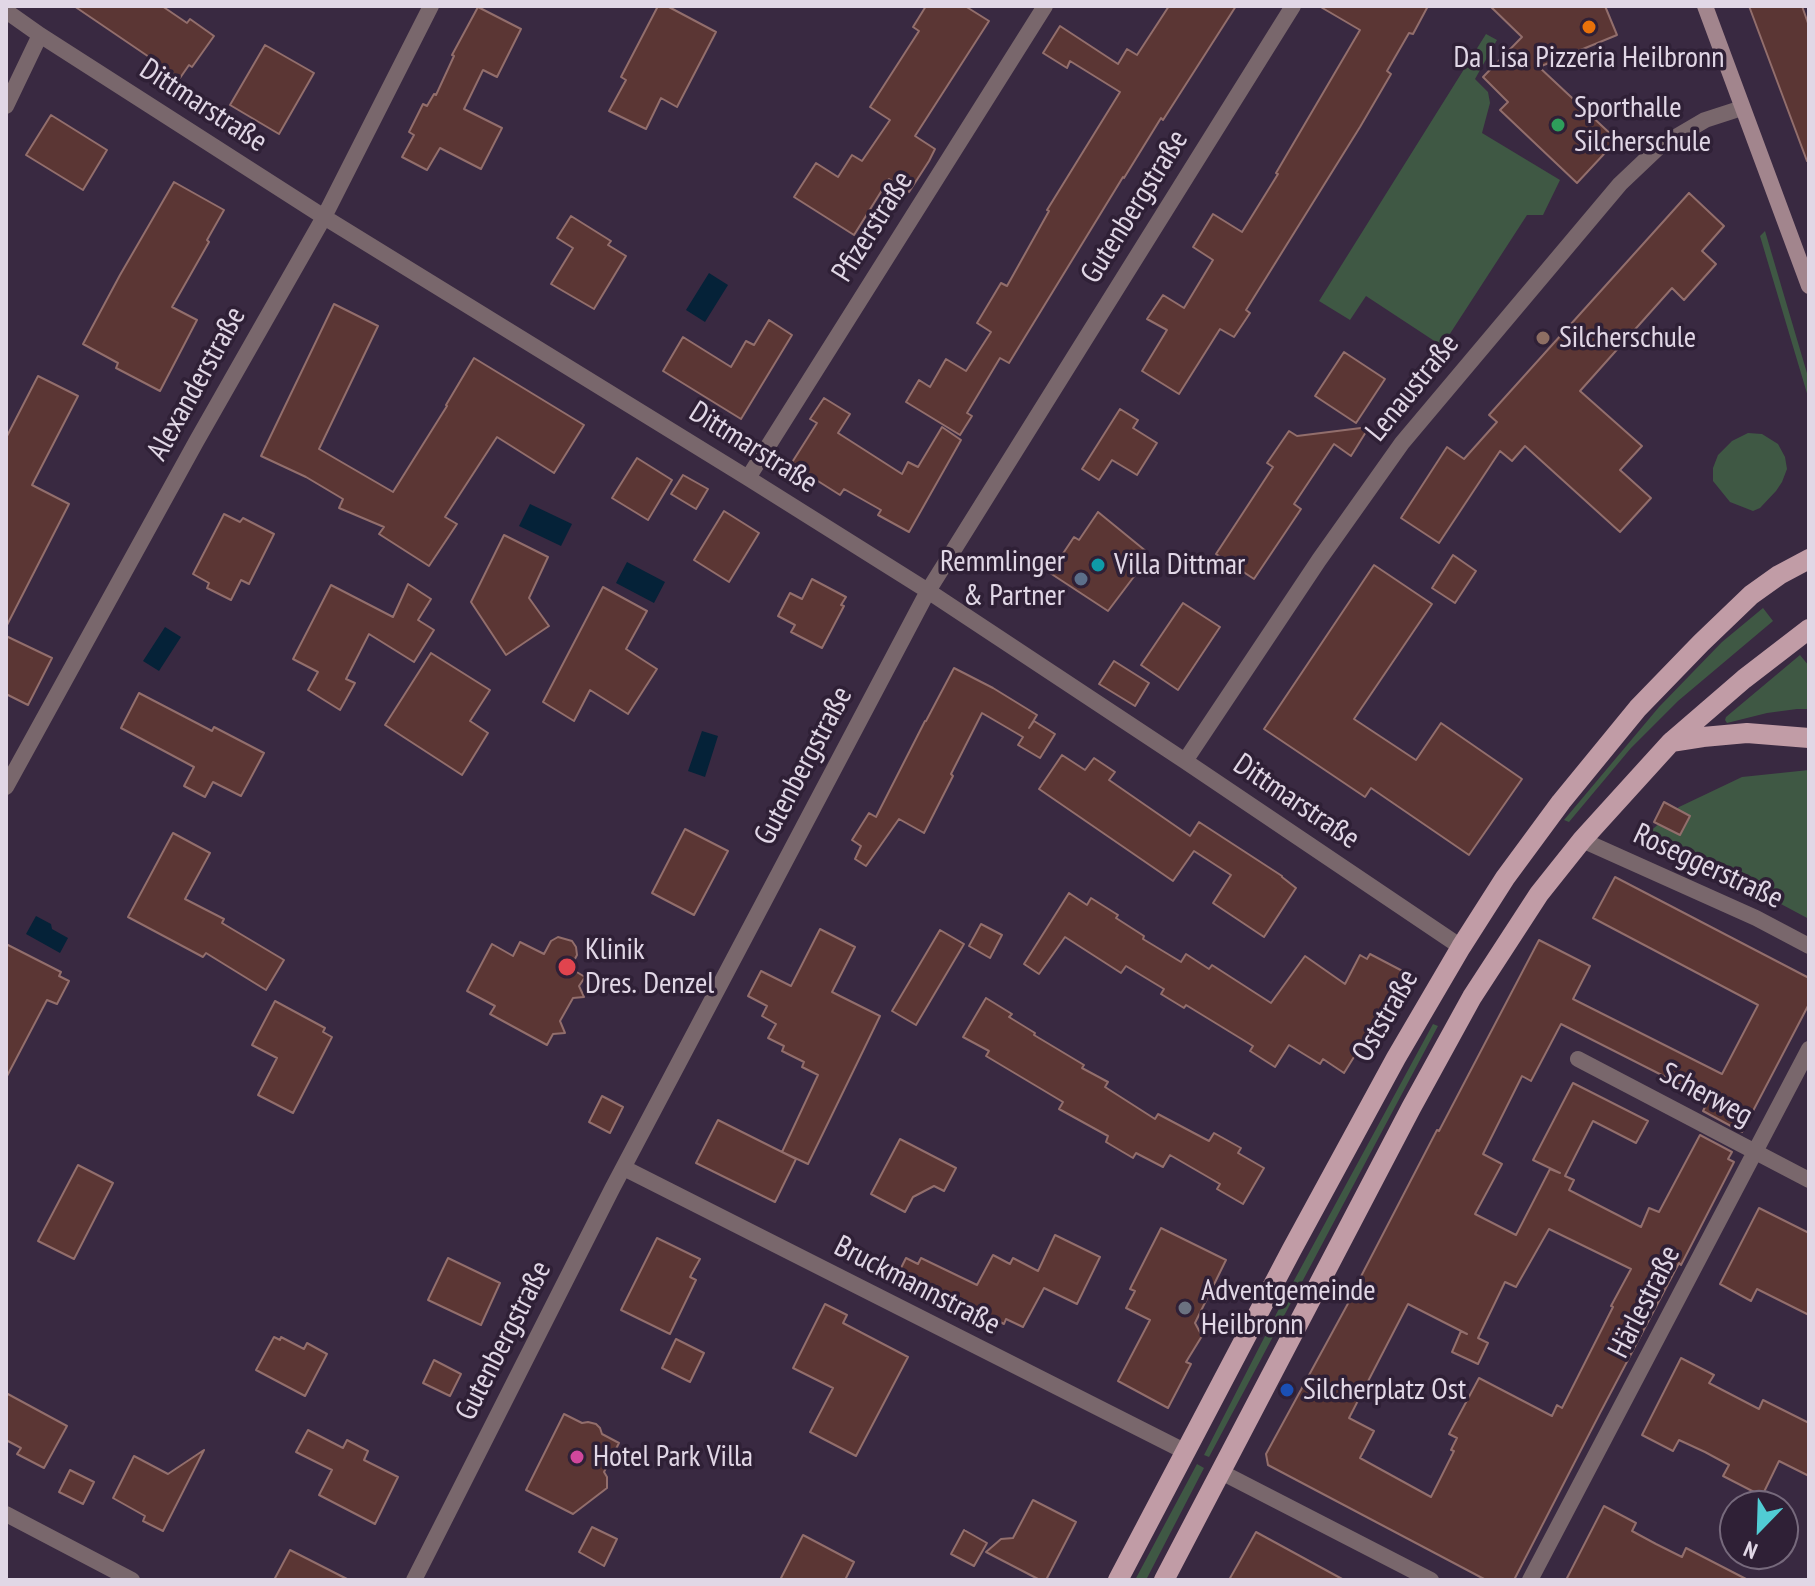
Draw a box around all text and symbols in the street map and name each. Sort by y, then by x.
marker: Da Lisa Pizzeria Heilbronn [1580,18,1598,36]
place label: Da Lisa Pizzeria Heilbronn [1454,40,1724,76]
street label: Dittmarstraße [133,52,273,160]
place label: Sporthalle Silcherschule [1574,90,1711,160]
marker: Sporthalle Silcherschule [1549,116,1567,134]
street label: Gutenbergstraße [1074,124,1196,290]
street label: Pfizerstraße [825,165,921,289]
street label: Alexanderstraße [140,301,254,467]
place label: Silcherschule [1559,320,1696,356]
street label: Lenaustraße [1359,327,1467,449]
marker: Silcherschule [1534,329,1552,347]
street label: Dittmarstraße [682,395,824,501]
place label: Remmlinger & Partner [940,544,1065,614]
place label: Villa Dittmar [1114,547,1245,583]
marker: Villa Dittmar [1089,556,1107,574]
marker: Remmlinger & Partner [1072,570,1090,588]
street label: Gutenbergstraße [747,681,861,851]
street label: Dittmarstraße [1226,747,1366,857]
street label: Roseggerstraße [1628,817,1788,917]
place label: Klinik Dres. Denzel [585,932,714,1002]
marker: Klinik Dres. Denzel [556,956,578,978]
street label: Oststraße [1345,963,1427,1069]
street label: Scherweg [1653,1056,1759,1134]
street label: Bruckmannstraße [828,1229,1006,1343]
street label: Härlestraße [1601,1240,1689,1364]
street label: Gutenbergstraße [449,1255,559,1427]
place label: Adventgemeinde Heilbronn [1201,1273,1376,1344]
marker: Adventgemeinde Heilbronn [1176,1299,1194,1317]
place label: Silcherplatz Ost [1303,1372,1466,1408]
marker: Silcherplatz Ost [1278,1381,1296,1399]
place label: Hotel Park Villa [593,1439,753,1475]
marker: Hotel Park Villa [568,1448,586,1466]
north arrow [1719,1490,1799,1570]
text: N [1739,1535,1761,1565]

